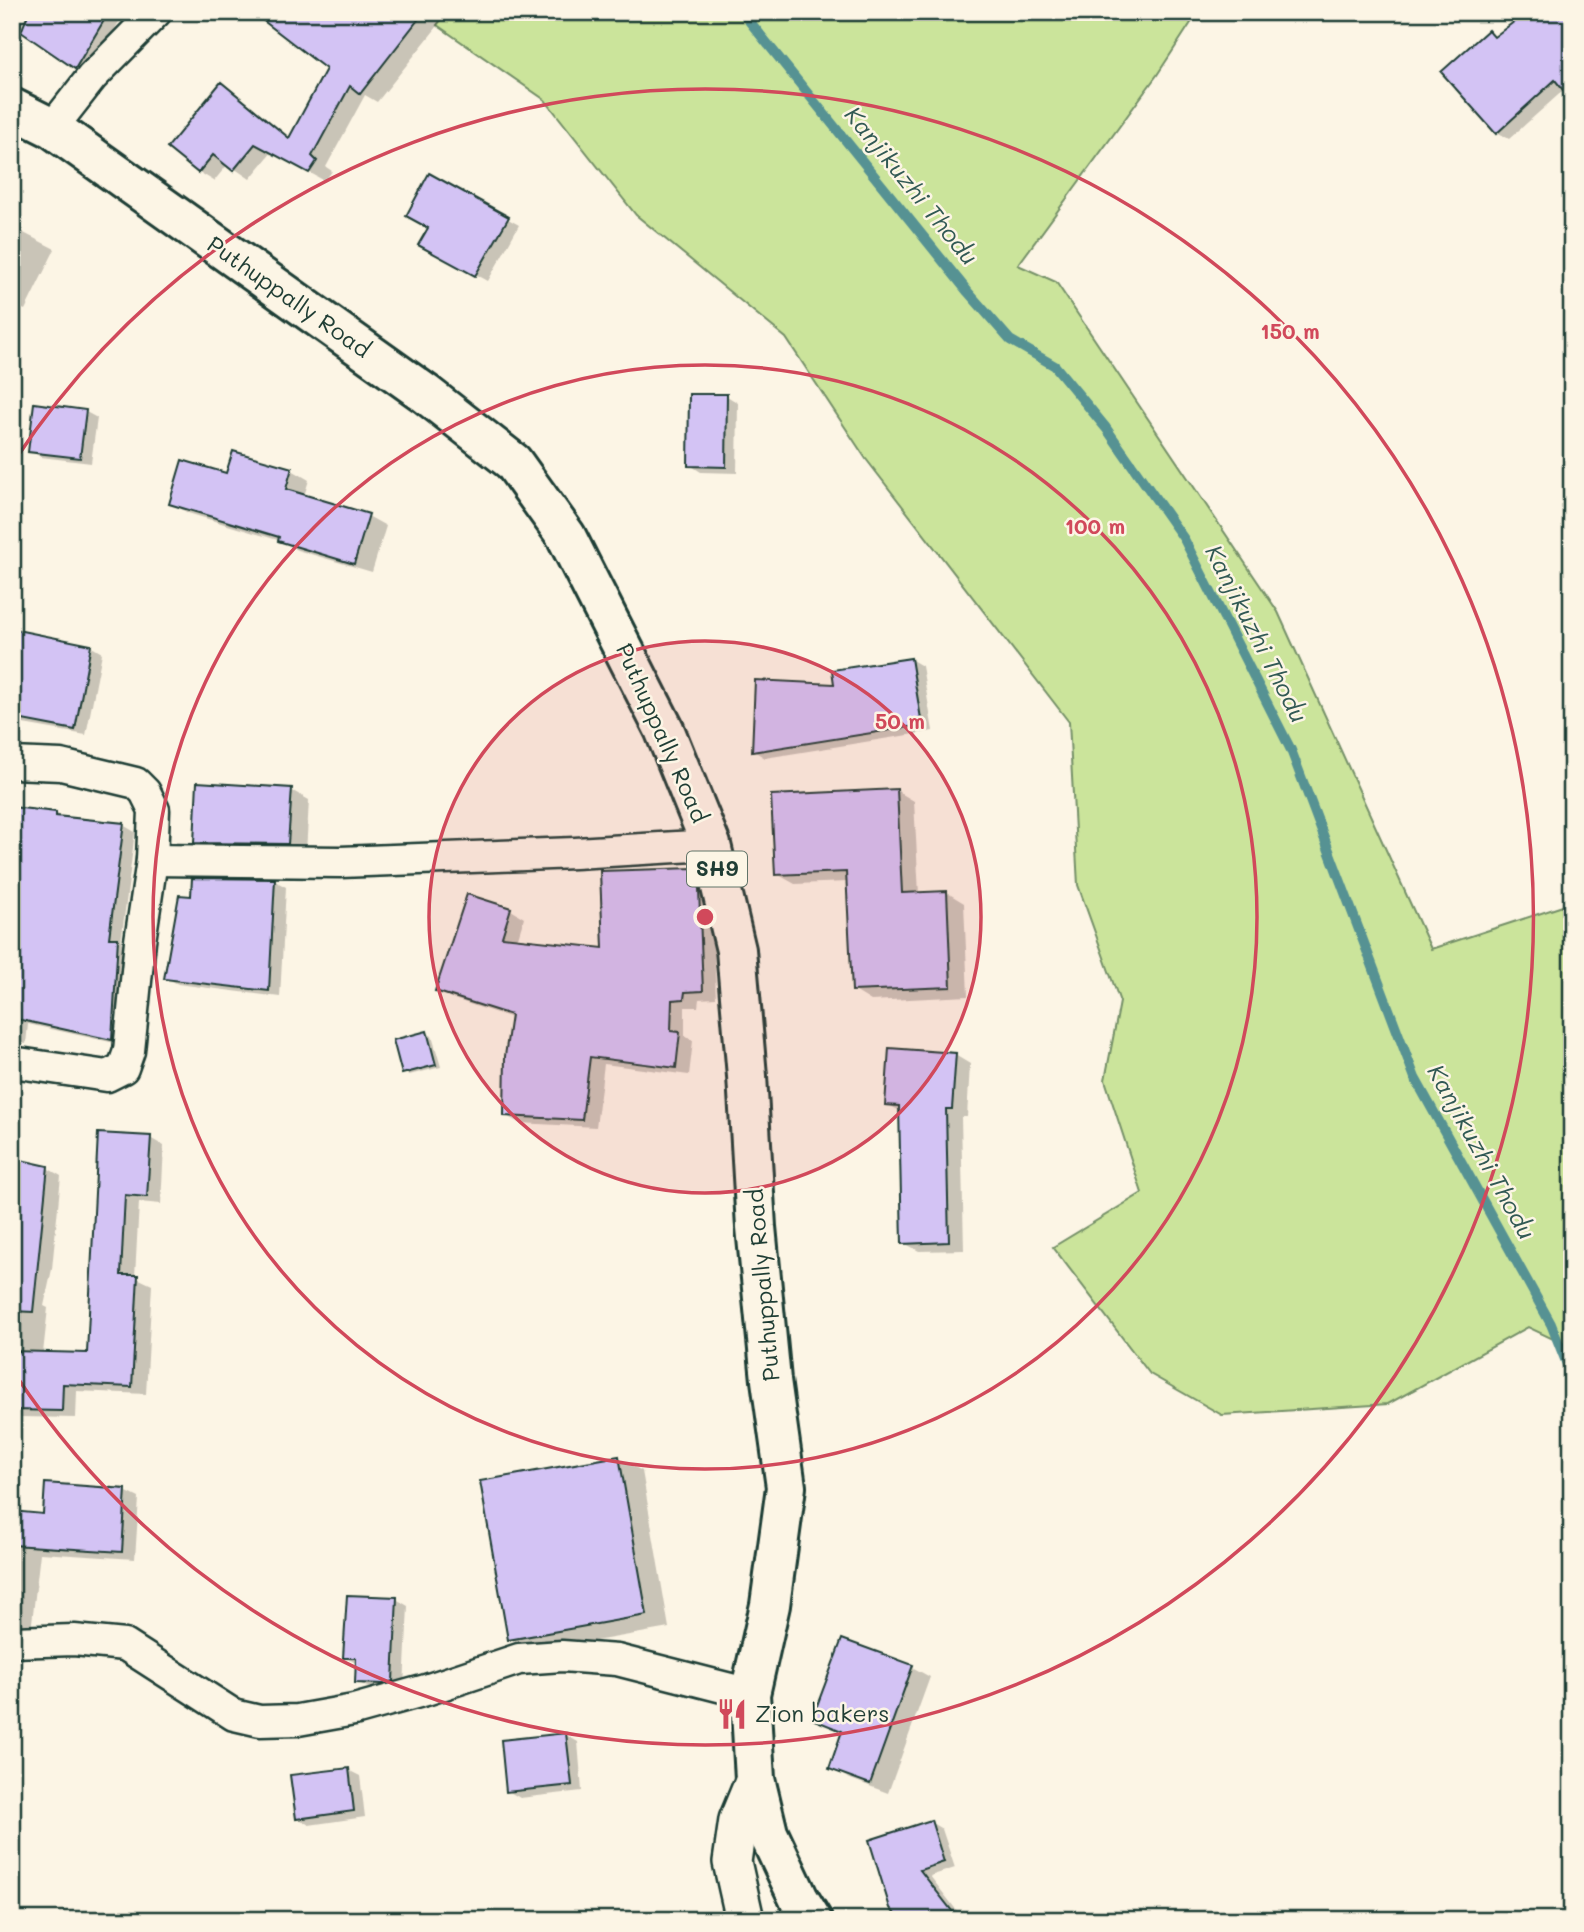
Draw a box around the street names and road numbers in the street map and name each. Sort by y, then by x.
street label: Puthuppally Road [202,228,377,364]
street label: Puthuppally Road [610,638,716,827]
road number: SH9 [687,852,747,886]
street label: Puthuppally Road [739,1188,785,1383]

